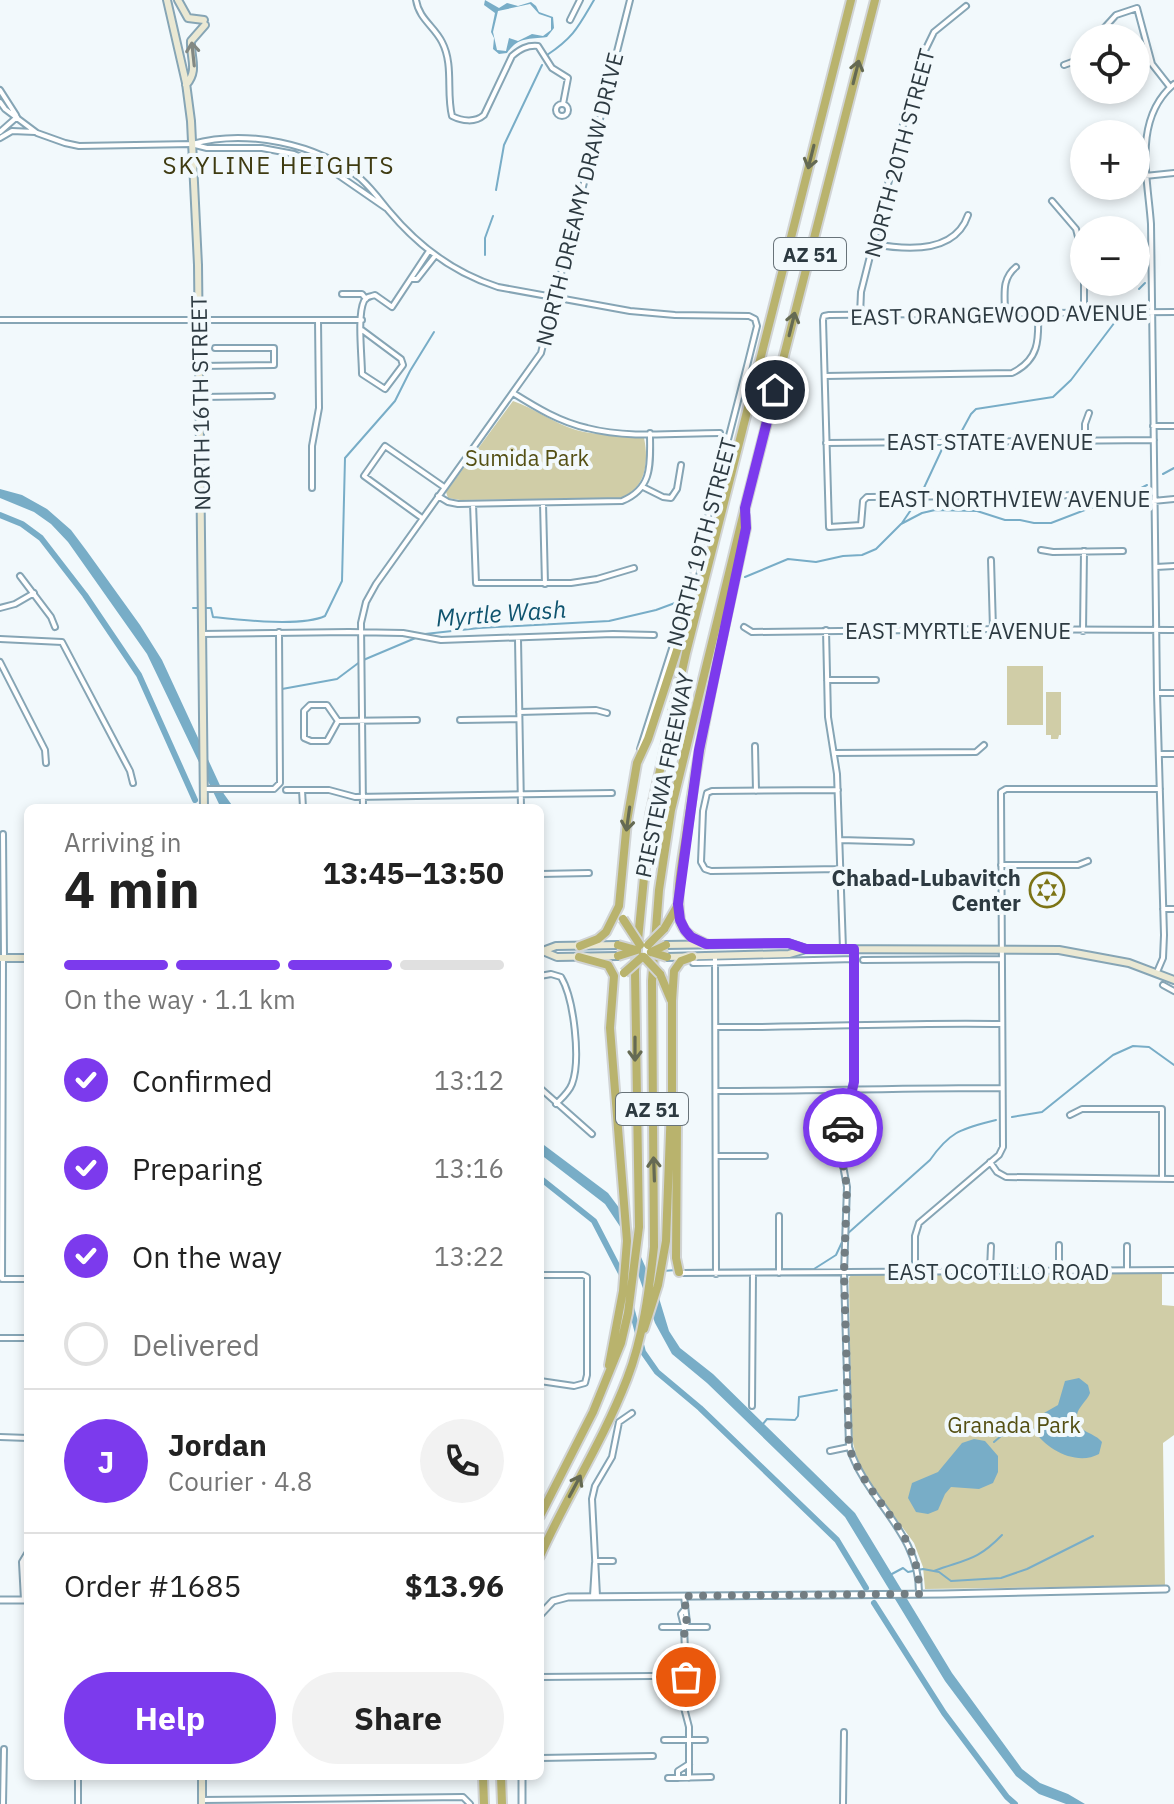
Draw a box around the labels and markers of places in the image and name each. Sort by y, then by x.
pin [741,356,809,424]
place label: Chabad-Lubavitch Center [832,863,1021,917]
synagogue icon: Chabad-Lubavitch Center [1028,871,1066,909]
pin [652,1643,720,1711]

